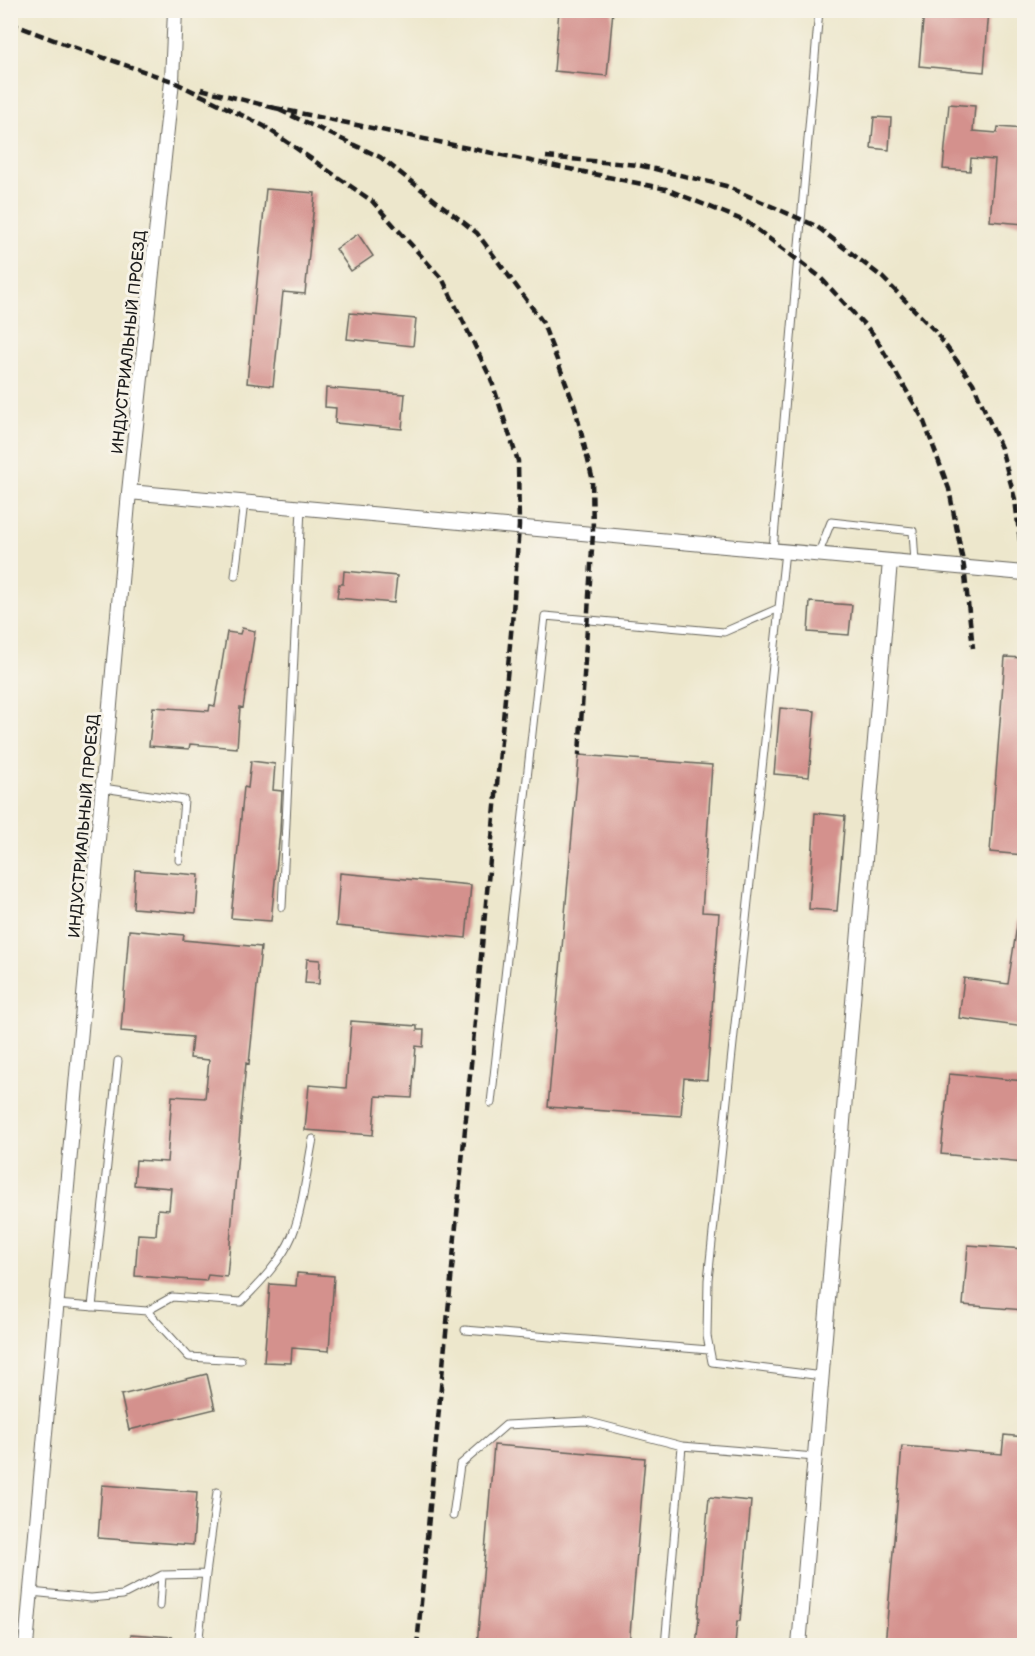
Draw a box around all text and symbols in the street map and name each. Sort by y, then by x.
street label: ИНДУСТРИАЛЬНЫЙ ПРОЕЗД [108,229,151,455]
street label: ИНДУСТРИАЛЬНЫЙ ПРОЕЗД [65,713,104,939]

